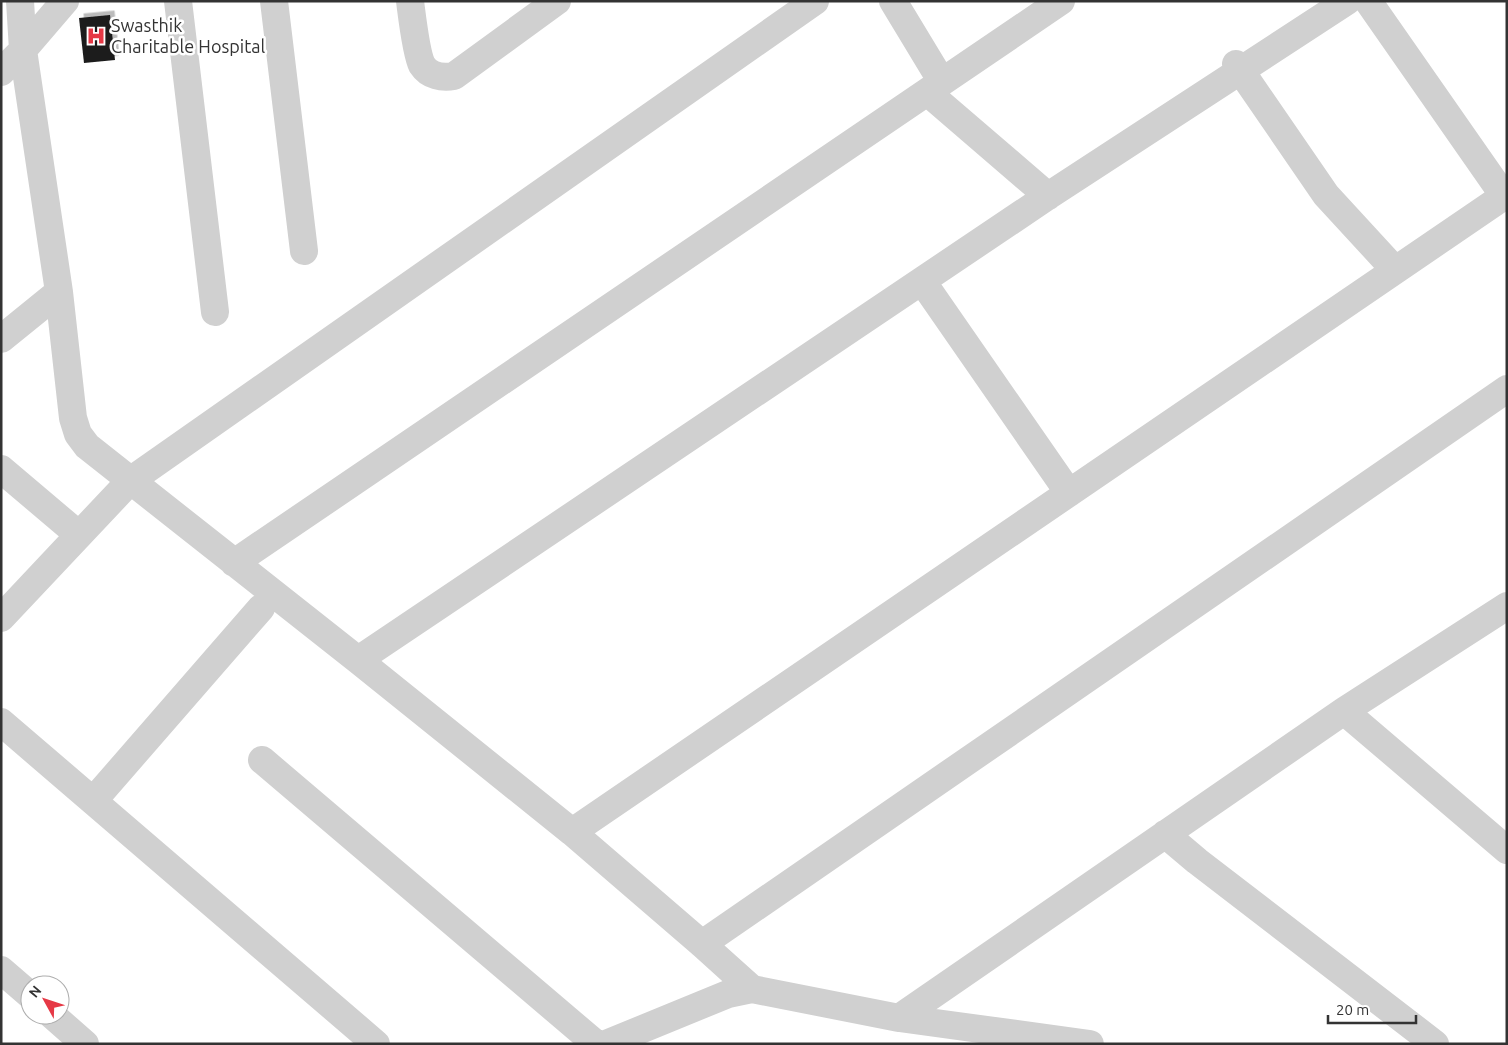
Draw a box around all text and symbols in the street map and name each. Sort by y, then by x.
place label: Swasthik Charitable Hospital [111,15,265,56]
hospital icon: Swasthik Charitable Hospital [85,25,107,47]
north arrow [20,975,70,1025]
text: N [26,982,45,1001]
scale bar [1328,992,1416,1024]
text: 20 m [1336,1001,1369,1018]

